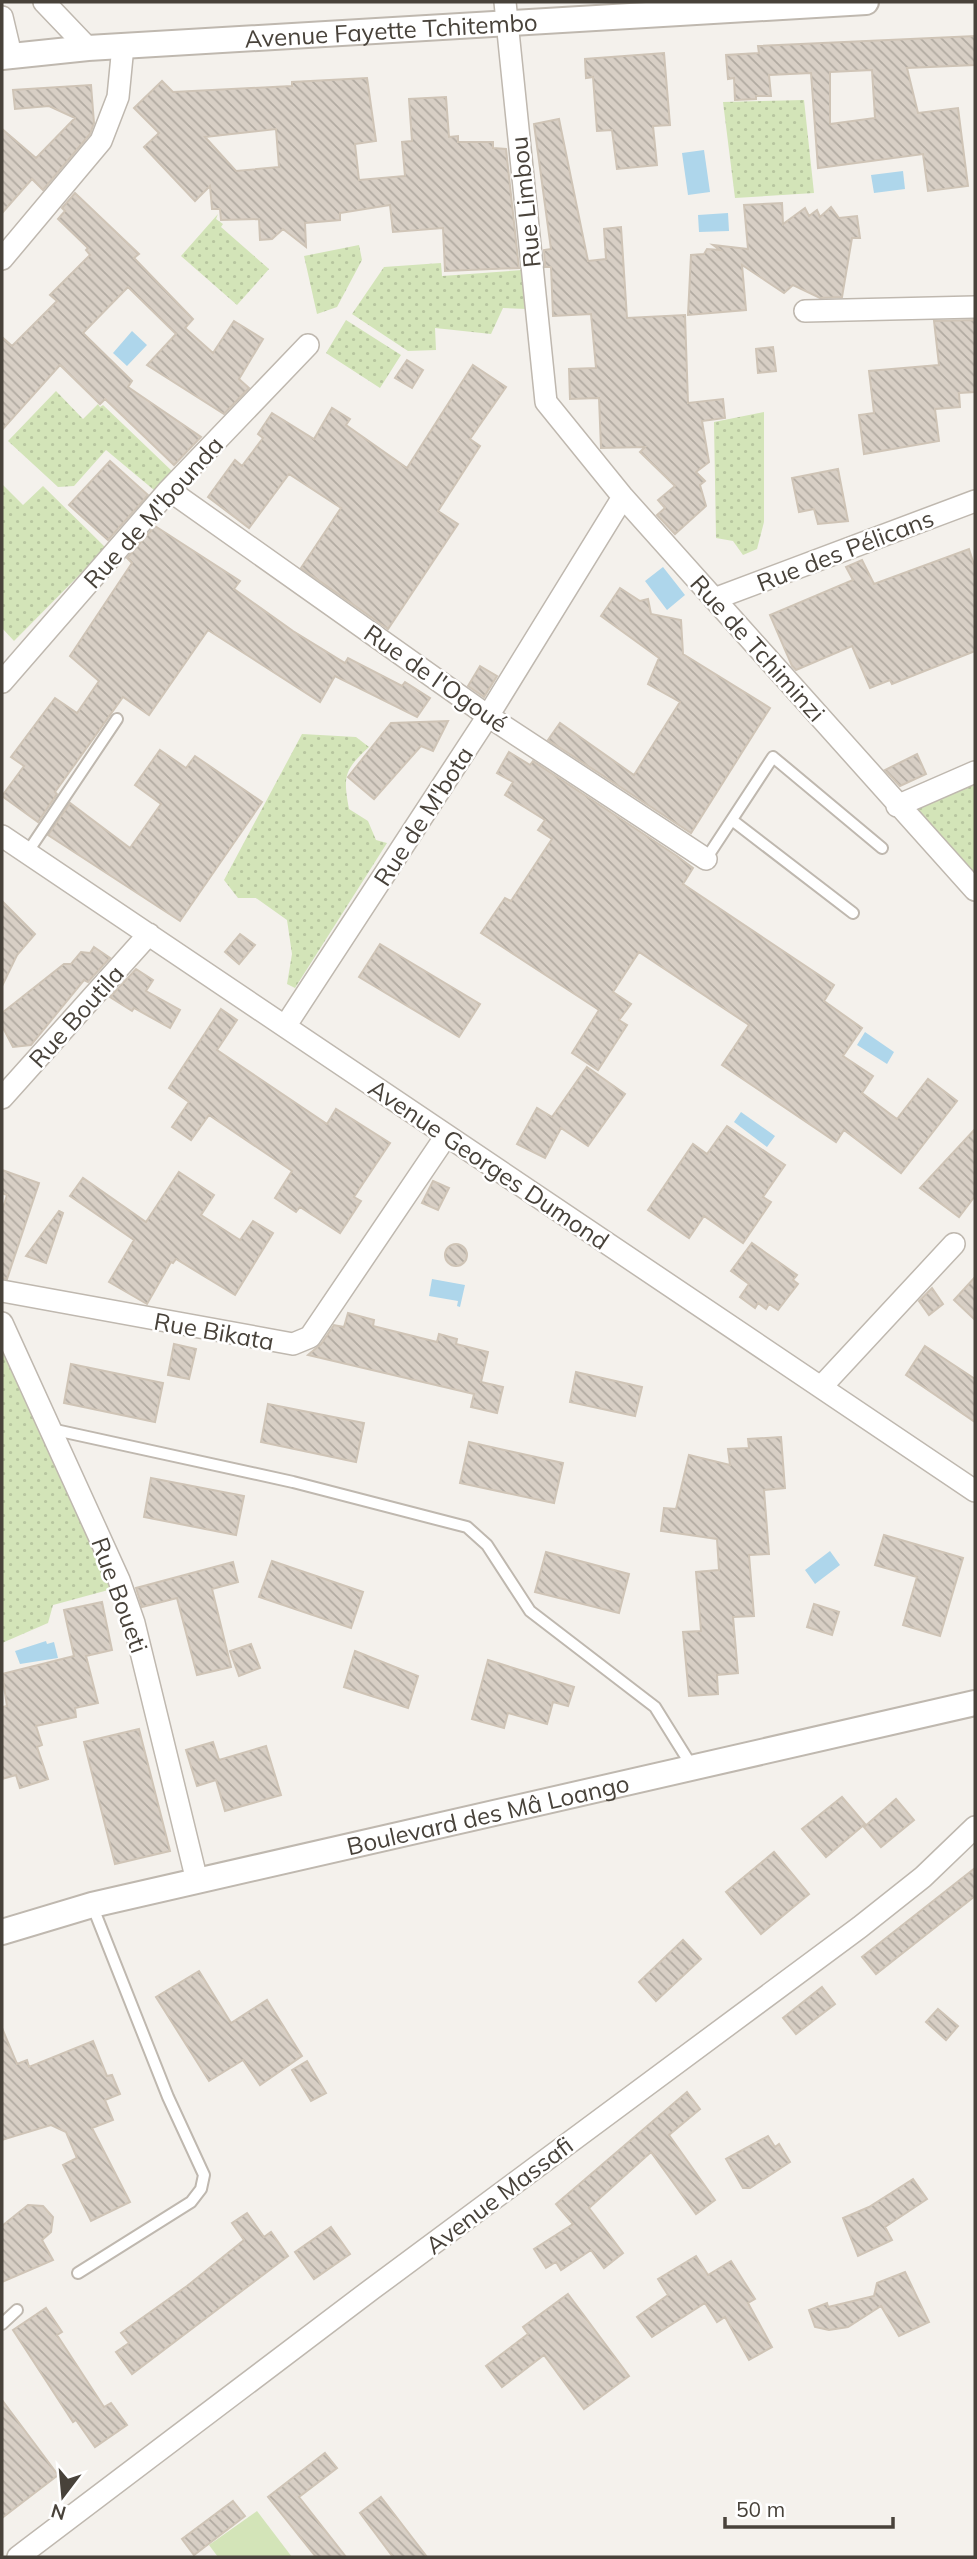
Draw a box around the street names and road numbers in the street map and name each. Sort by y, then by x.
street label: Avenue Fayette Tchitembo [244,6,538,54]
street label: Rue Limbou [503,135,547,269]
street label: Rue de M'bounda [77,430,229,594]
street label: Rue des Pélicans [752,502,938,598]
street label: Rue de Tchiminzi [684,569,832,727]
street label: Rue de l'Ogoué [359,617,513,739]
street label: Rue de M'bota [367,741,479,891]
street label: Rue Boutila [22,958,130,1074]
street label: Avenue Georges Dumond [363,1072,615,1256]
street label: Rue Bikata [152,1306,276,1356]
street label: Rue Boueti [85,1533,155,1657]
street label: Boulevard des Mâ Loango [344,1768,632,1861]
street label: Avenue Massafi [419,2130,579,2260]

